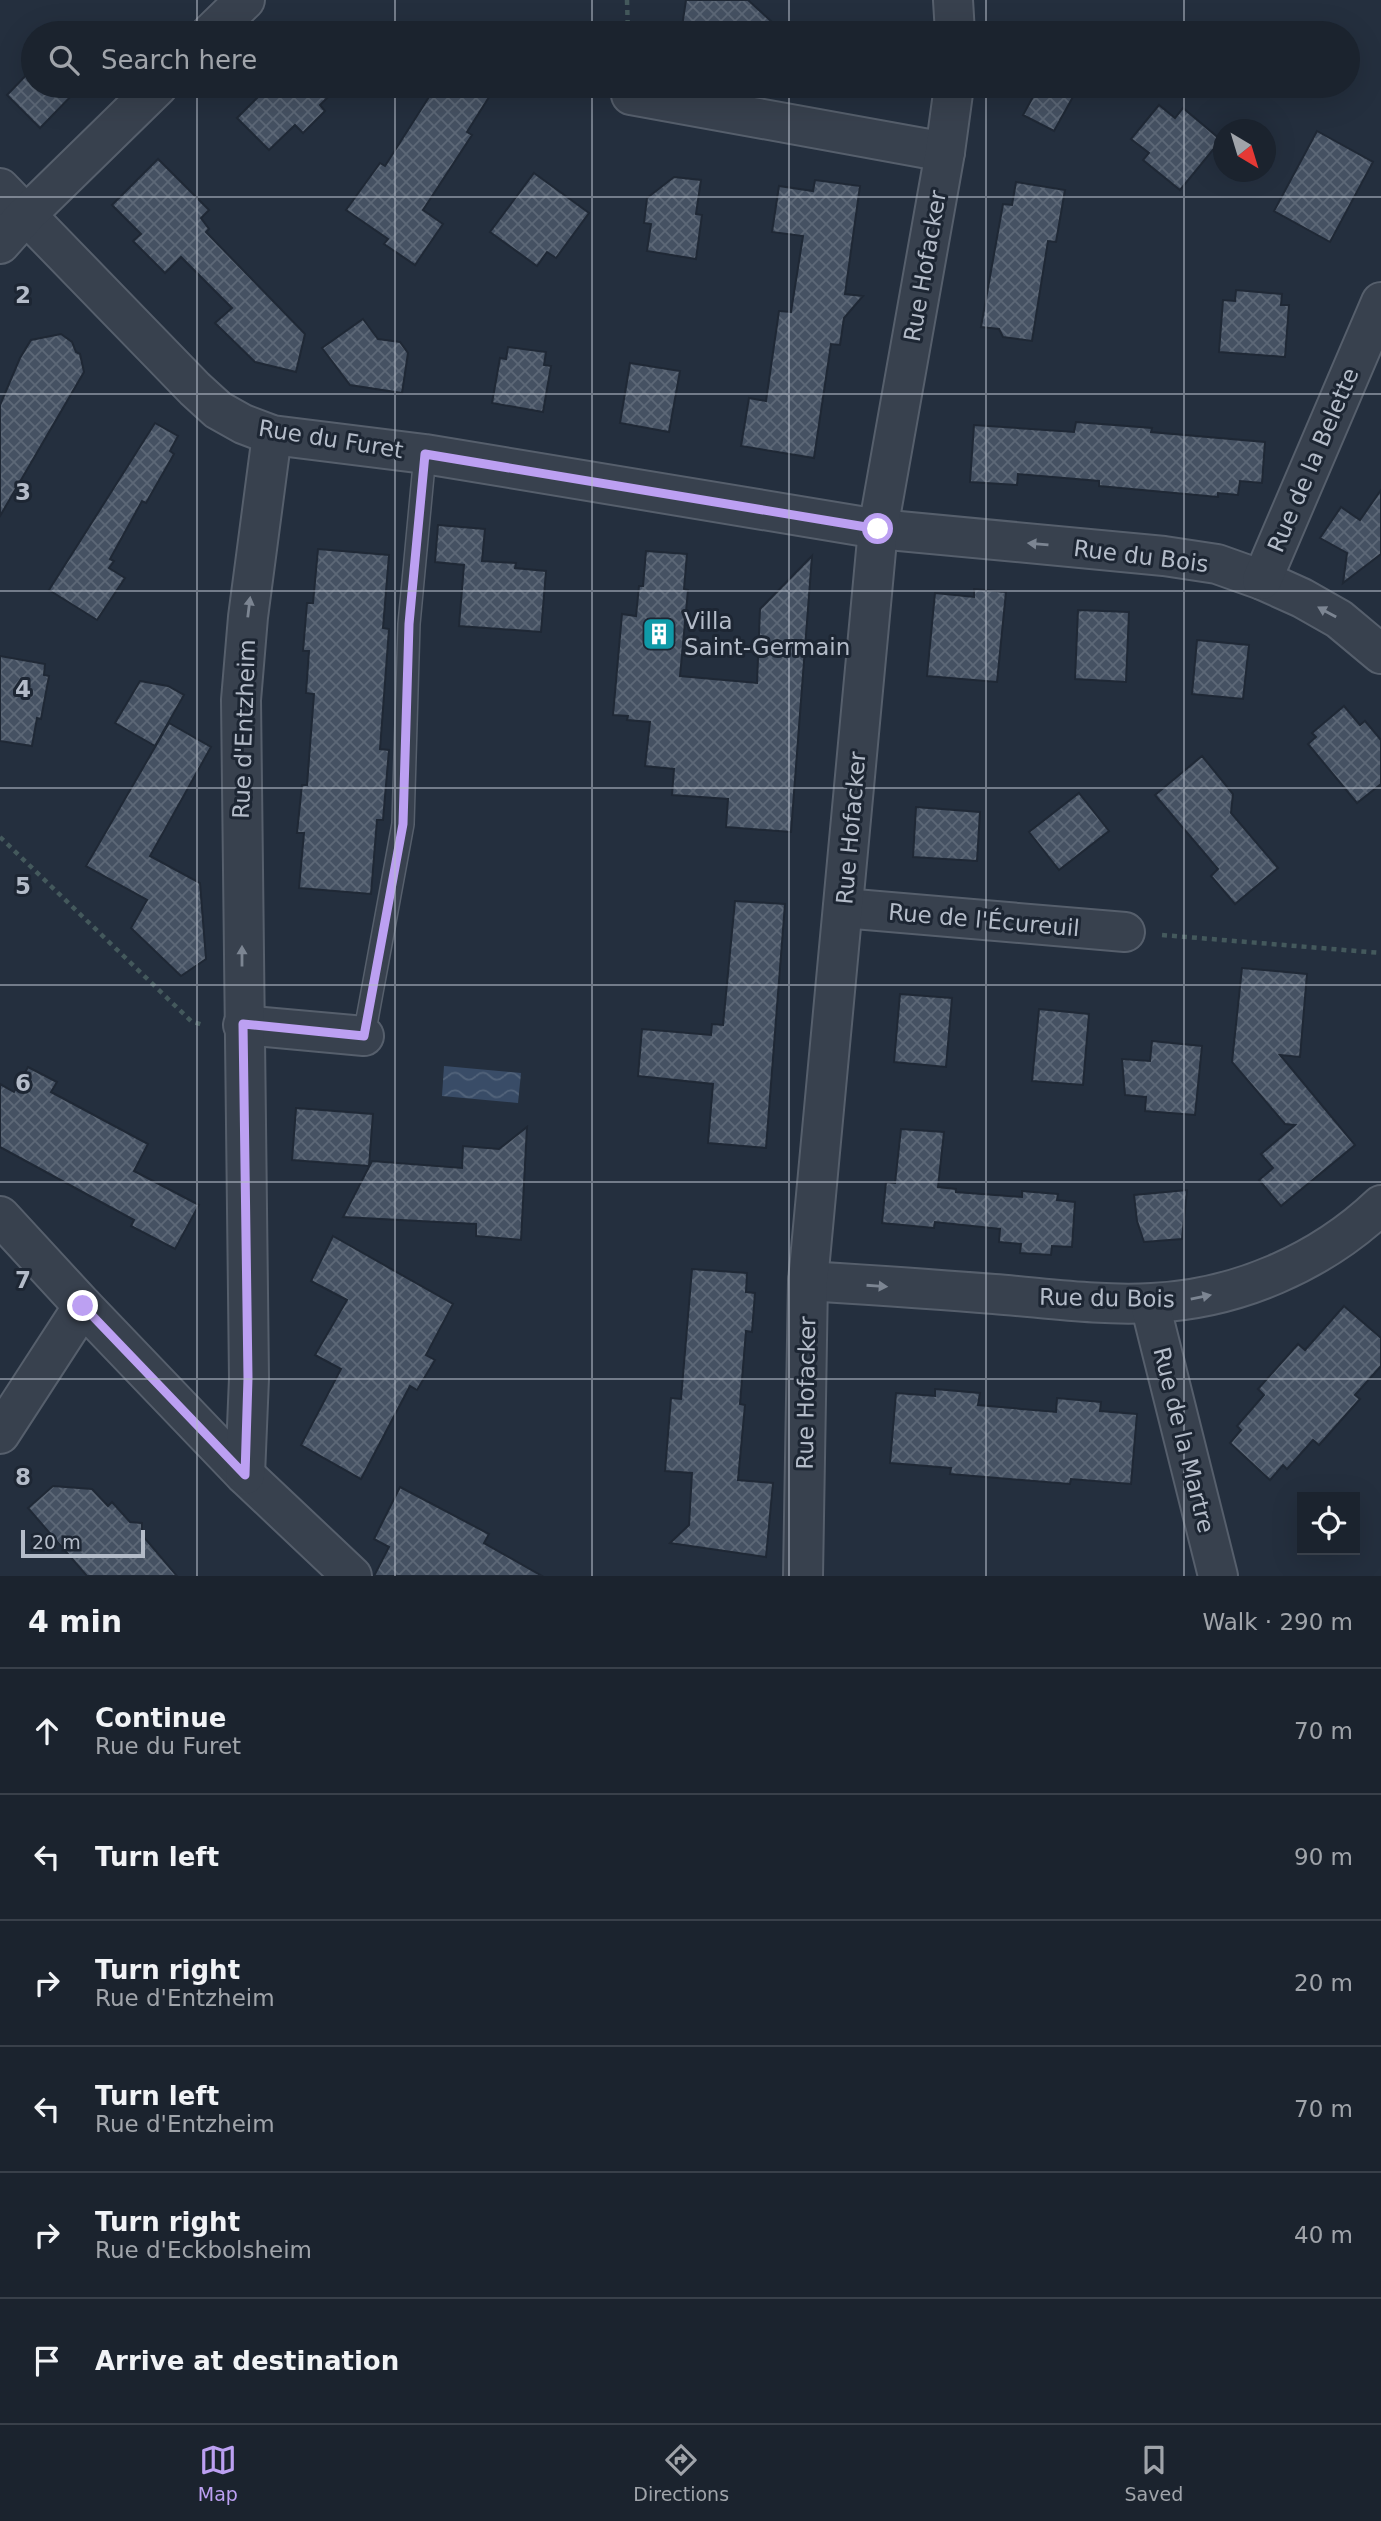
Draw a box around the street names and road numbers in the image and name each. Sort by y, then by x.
street label: Rue Hofacker [899,188,951,344]
street label: Rue de la Belette [1262,364,1364,556]
street label: Rue du Furet [257,415,405,463]
street label: Rue du Bois [1072,535,1210,577]
street label: Rue d'Entzheim [228,639,260,819]
street label: Rue Hofacker [831,750,871,905]
street label: Rue de l'Écureuil [887,898,1081,941]
street label: Rue du Bois [1039,1284,1175,1312]
street label: Rue Hofacker [792,1316,820,1470]
street label: Rue de la Martre [1148,1345,1220,1535]

